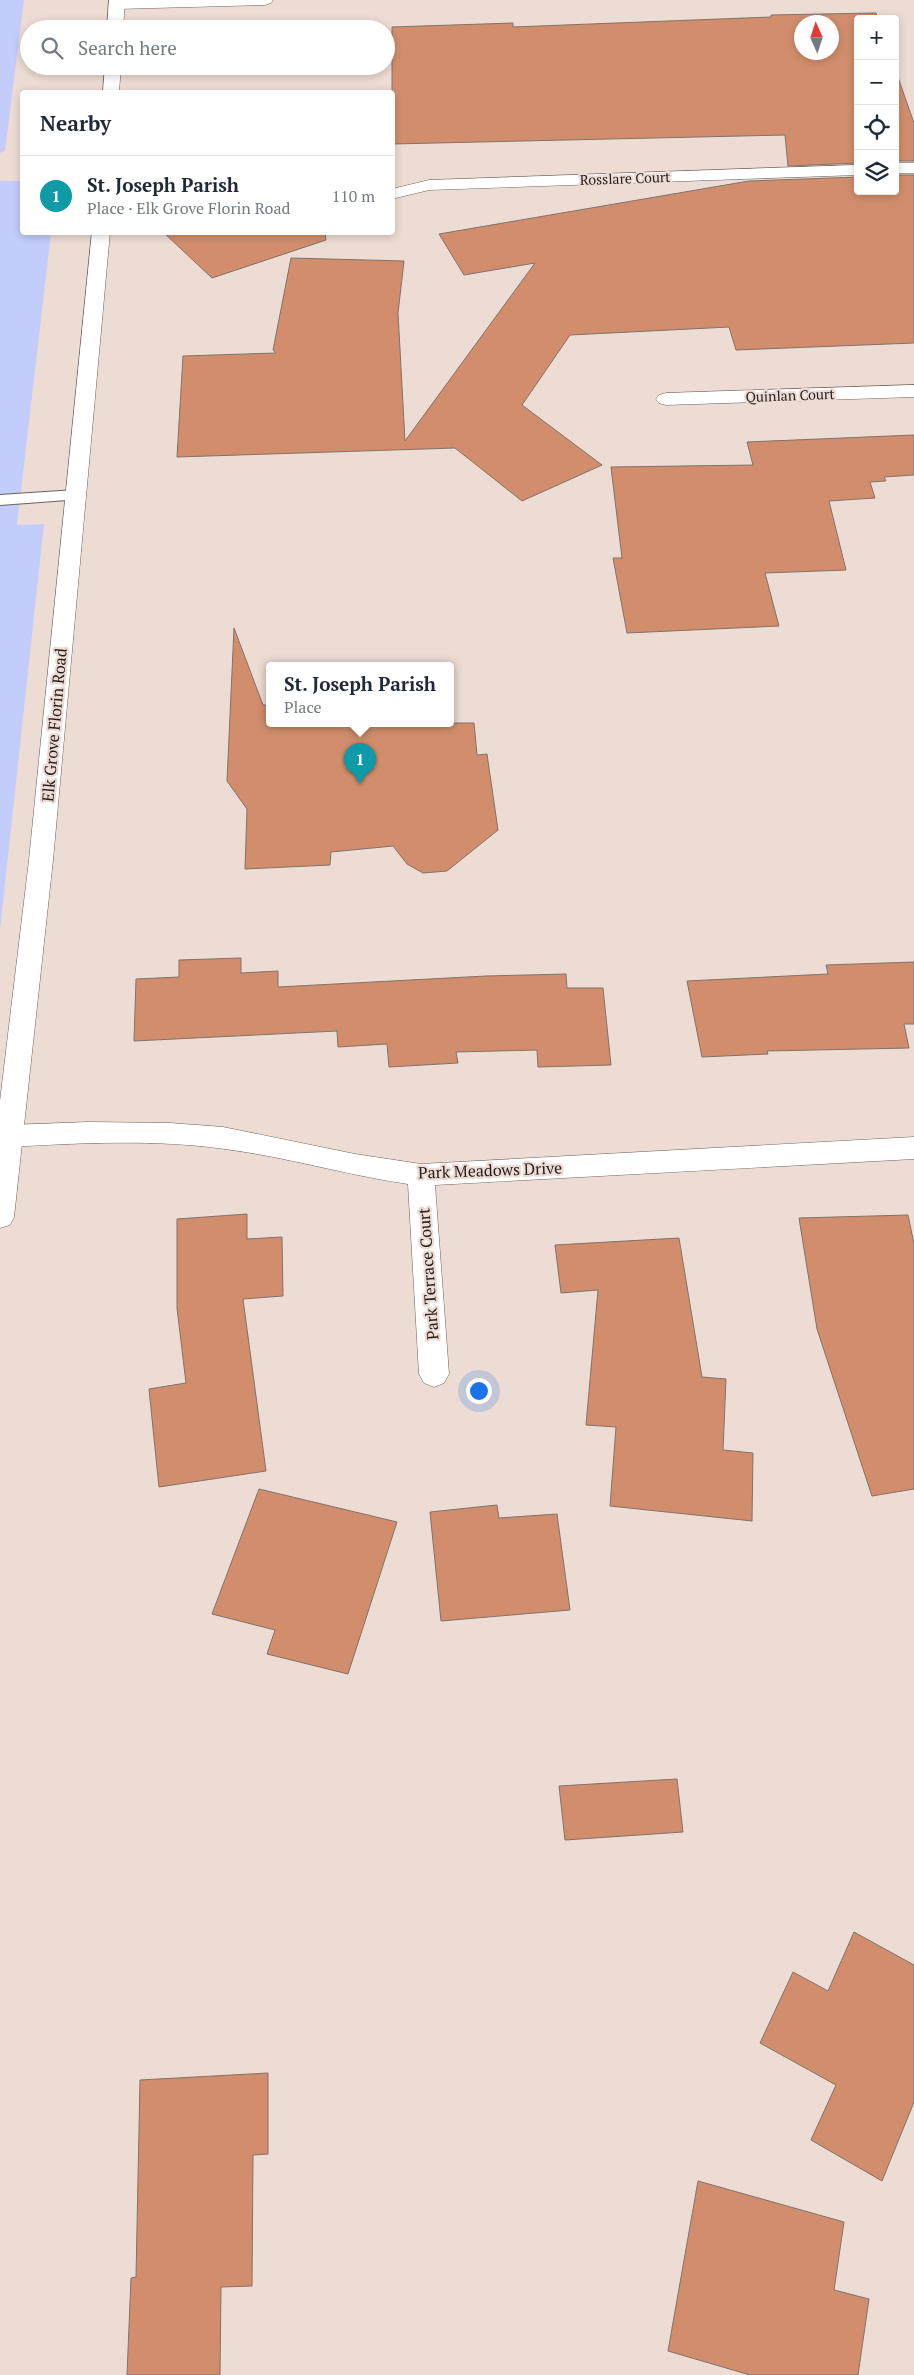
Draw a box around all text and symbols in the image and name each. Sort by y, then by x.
north arrow [794,15,839,60]
map controls [854,15,899,195]
button: + [854,15,899,60]
search box [20,20,395,75]
icon: search [38,34,66,62]
text: Search here [78,35,177,60]
button: − [854,60,899,105]
button: locate [854,105,899,150]
text: Nearby [40,109,111,137]
button: layers [854,150,899,195]
street label: Rosslare Court [579,167,671,189]
text: St. Joseph Parish [87,172,239,197]
text: 1 [51,185,61,207]
text: 110 m [332,185,375,207]
text: Place · Elk Grove Florin Road [87,197,290,219]
street label: Quinlan Court [745,384,836,406]
street label: Elk Grove Florin Road [36,647,72,803]
popup [266,662,454,727]
text: St. Joseph Parish [284,671,436,696]
text: Place [284,696,322,718]
pin: 1 [344,743,376,784]
street label: Park Meadows Drive [418,1156,562,1184]
street label: Park Terrace Court [412,1207,444,1341]
your location [466,1378,492,1404]

